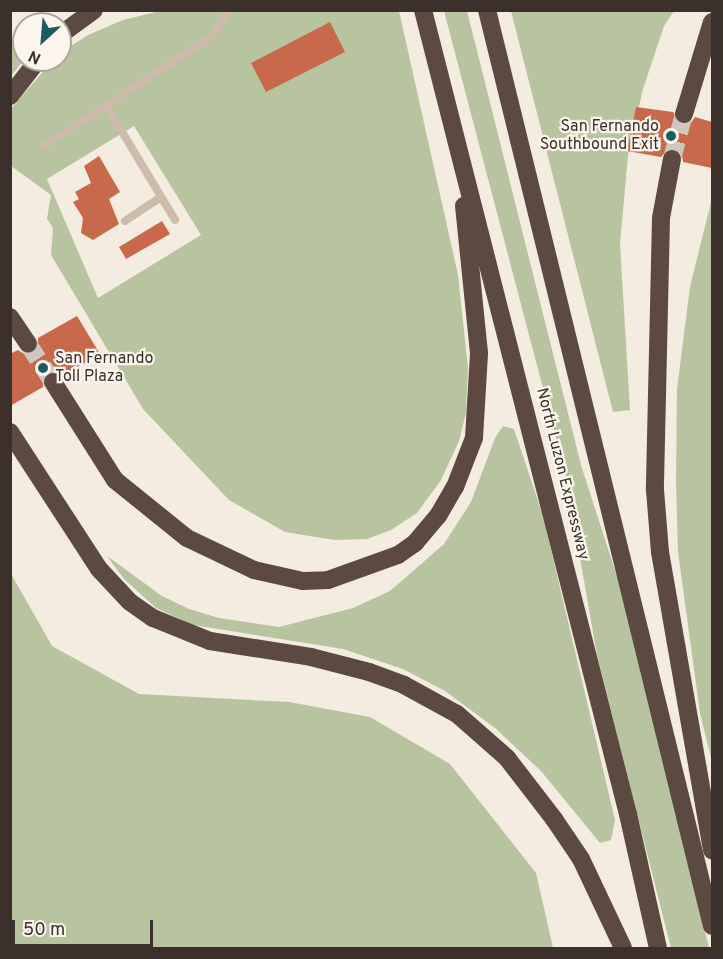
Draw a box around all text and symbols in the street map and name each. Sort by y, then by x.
north arrow [12,12,72,72]
text: N [25,45,45,68]
place label: San Fernando Southbound Exit [540,117,659,155]
marker: San Fernando Southbound Exit [664,129,678,143]
place label: San Fernando Toll Plaza [55,349,153,387]
marker: San Fernando Toll Plaza [36,361,50,375]
street label: North Luzon Expressway [531,386,593,562]
scale bar [15,908,156,946]
text: 50 m [23,919,65,942]

